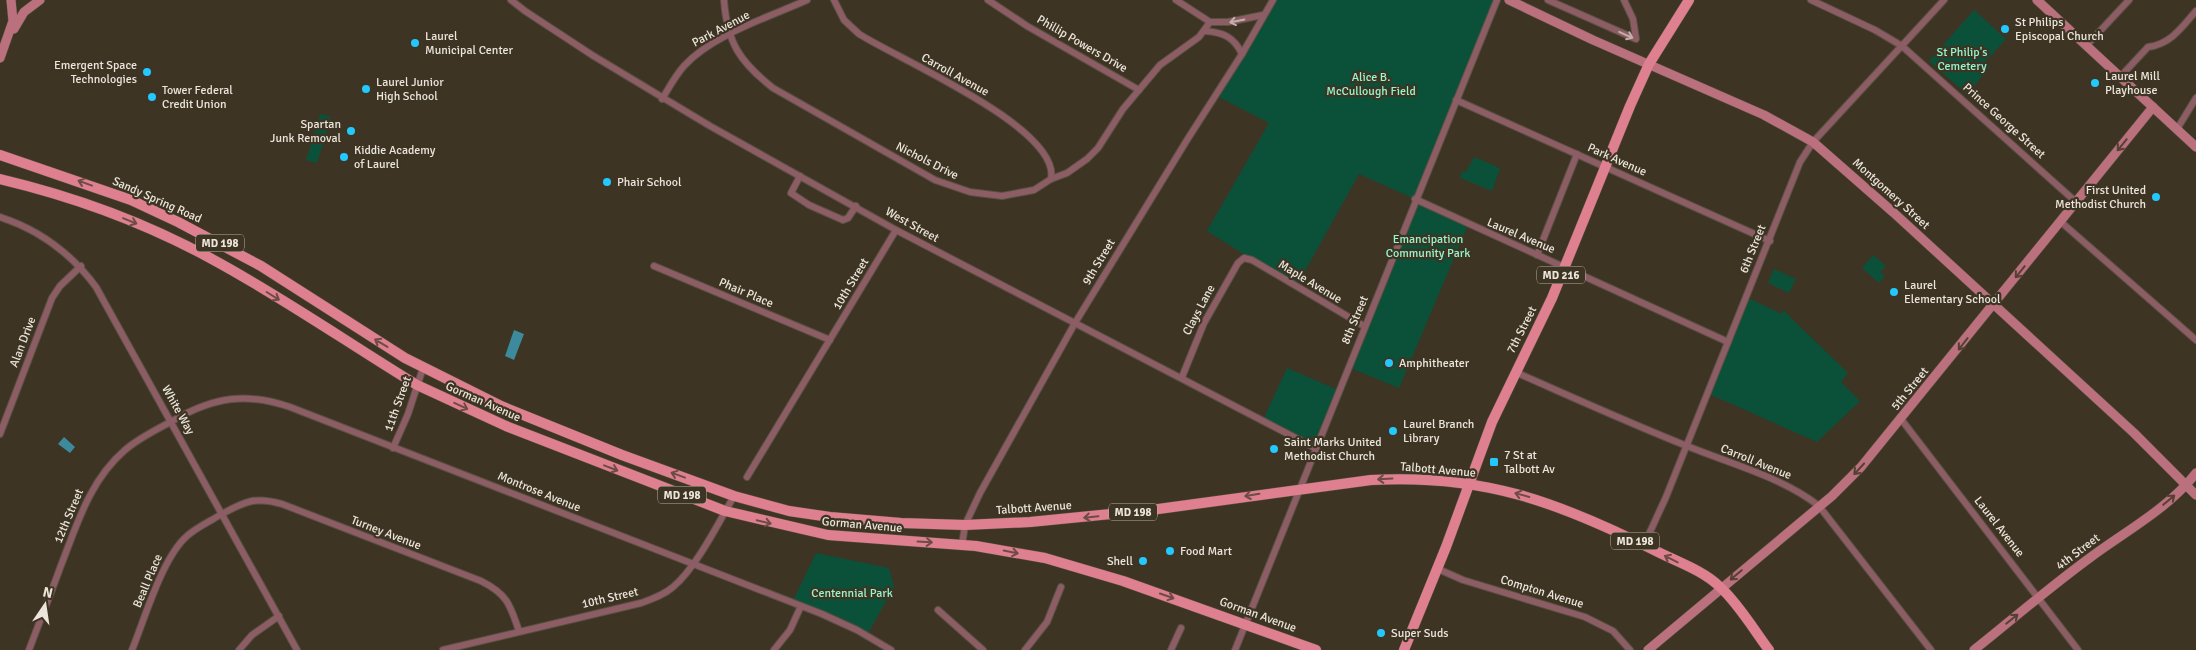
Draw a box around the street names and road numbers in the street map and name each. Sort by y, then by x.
street label: Park Avenue [690,8,752,50]
street label: Phillip Powers Drive [1034,12,1130,76]
street label: Carroll Avenue [918,50,992,100]
street label: Prince George Street [1960,80,2048,162]
street label: Nichols Drive [893,139,961,183]
street label: Park Avenue [1585,140,1649,180]
street label: Montgomery Street [1849,155,1933,233]
street label: Sandy Spring Road [110,174,204,226]
street label: West Street [883,204,941,246]
street label: Laurel Avenue [1485,215,1557,257]
street label: 6th Street [1736,222,1770,276]
road number: MD 198 [196,234,244,252]
street label: 9th Street [1079,236,1119,288]
street label: 10th Street [830,255,872,313]
street label: Maple Avenue [1275,257,1345,307]
road number: MD 216 [1537,266,1585,284]
street label: Phair Place [716,275,776,311]
street label: Clays Lane [1179,282,1219,338]
street label: 8th Street [1338,294,1372,346]
street label: 7th Street [1504,304,1540,356]
street label: Alan Drive [7,315,39,369]
street label: 5th Street [1888,364,1932,414]
street label: 11th Street [381,374,415,434]
street label: Gorman Avenue [443,379,523,425]
street label: White Way [158,383,198,438]
street label: Carroll Avenue [1718,441,1794,483]
street label: Talbott Avenue [1400,459,1476,481]
street label: Montrose Avenue [495,468,583,516]
road number: MD 198 [658,486,706,504]
street label: 12th Street [51,487,87,545]
street label: Laurel Avenue [1971,494,2027,560]
street label: Talbott Avenue [996,498,1072,518]
road number: MD 198 [1109,504,1157,520]
street label: Turney Avenue [349,513,423,553]
street label: Gorman Avenue [821,514,903,536]
street label: 4th Street [2053,531,2103,573]
road number: MD 198 [1611,532,1659,550]
street label: Beall Place [130,552,166,610]
street label: Compton Avenue [1499,572,1585,612]
street label: 10th Street [580,584,640,612]
street label: Gorman Avenue [1217,594,1299,636]

